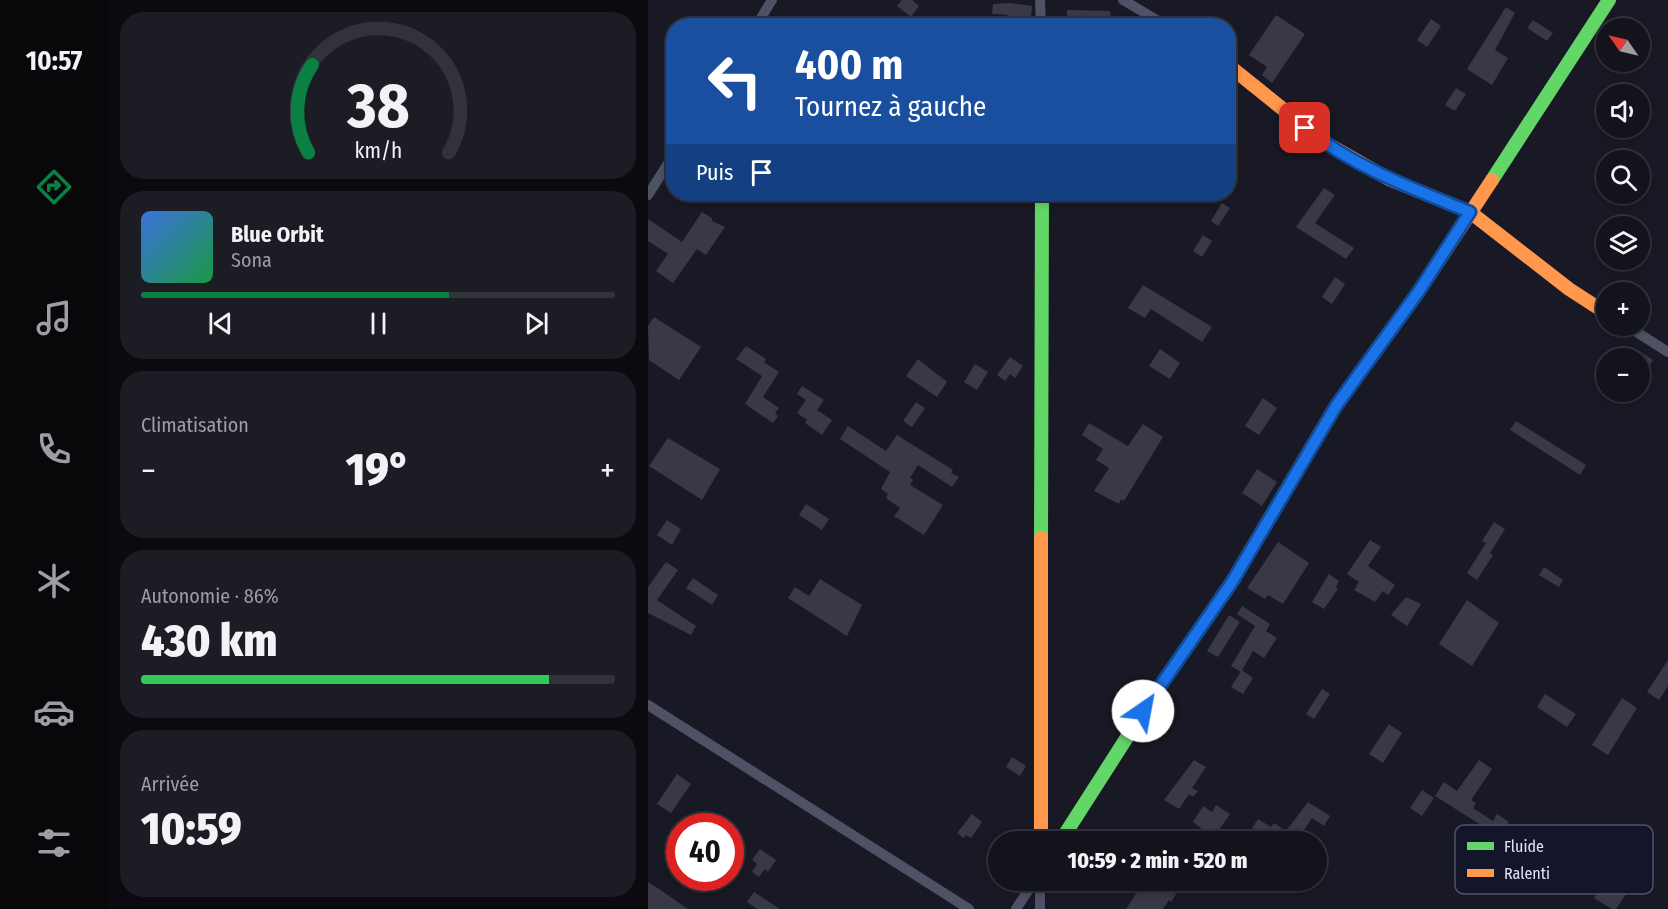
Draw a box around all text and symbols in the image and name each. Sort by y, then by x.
north arrow [1596,18,1650,72]
map controls [1596,18,1650,402]
text: 400 m [795,40,903,90]
icon: left [696,42,774,120]
text: 10:57 [26,45,82,77]
text: 38 [346,69,409,144]
button: sound [1596,84,1650,138]
text: Tournez à gauche [795,91,986,123]
pin [1279,102,1330,153]
icon: arrive [1288,111,1321,144]
text: km/h [354,138,402,164]
button: search [1596,150,1650,204]
icon: arrive [745,156,778,189]
text: Puis [696,159,733,186]
icon: directions [33,166,75,208]
button: layers [1596,216,1650,270]
text: Blue Orbit [231,221,324,248]
text: Sona [231,248,272,272]
button: + [1596,282,1650,336]
icon: music [33,297,75,339]
icon: previous [204,307,237,340]
icon: pause [362,307,395,340]
icon: next [520,307,553,340]
button: − [1596,348,1650,402]
text: Climatisation [141,413,249,437]
icon: phone [33,428,75,470]
text: 19° [346,443,410,497]
text: − [141,451,156,491]
text: + [600,451,615,491]
icon: climate [33,560,75,602]
text: Autonomie · 86% [141,584,279,608]
text: 430 km [141,614,277,668]
position arrow [1111,679,1175,743]
icon: car [33,691,75,733]
text: Arrivée [141,772,199,796]
text: 10:59 [141,802,242,856]
speed limit sign: 40 [666,813,744,891]
icon: filters [33,822,75,864]
legend [1455,825,1653,894]
text: Fluide [1504,837,1544,856]
text: 10:59 · 2 min · 520 m [1067,847,1248,874]
text: Ralenti [1504,864,1550,883]

